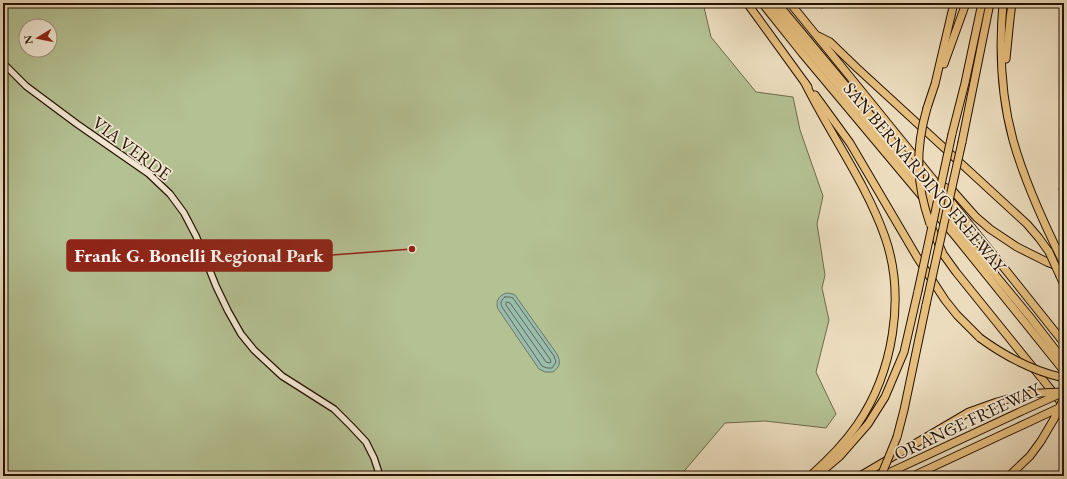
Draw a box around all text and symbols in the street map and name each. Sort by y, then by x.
north arrow [18,18,58,58]
text: N [20,34,36,45]
street label: SAN BERNARDINO FREEWAY [839,77,1012,278]
street label: VIA VERDE [88,111,176,185]
callout: Frank G. Bonelli Regional Park [67,240,332,271]
text: Frank G. Bonelli Regional Park [74,243,324,268]
street label: ORANGE FREEWAY [890,376,1045,465]

